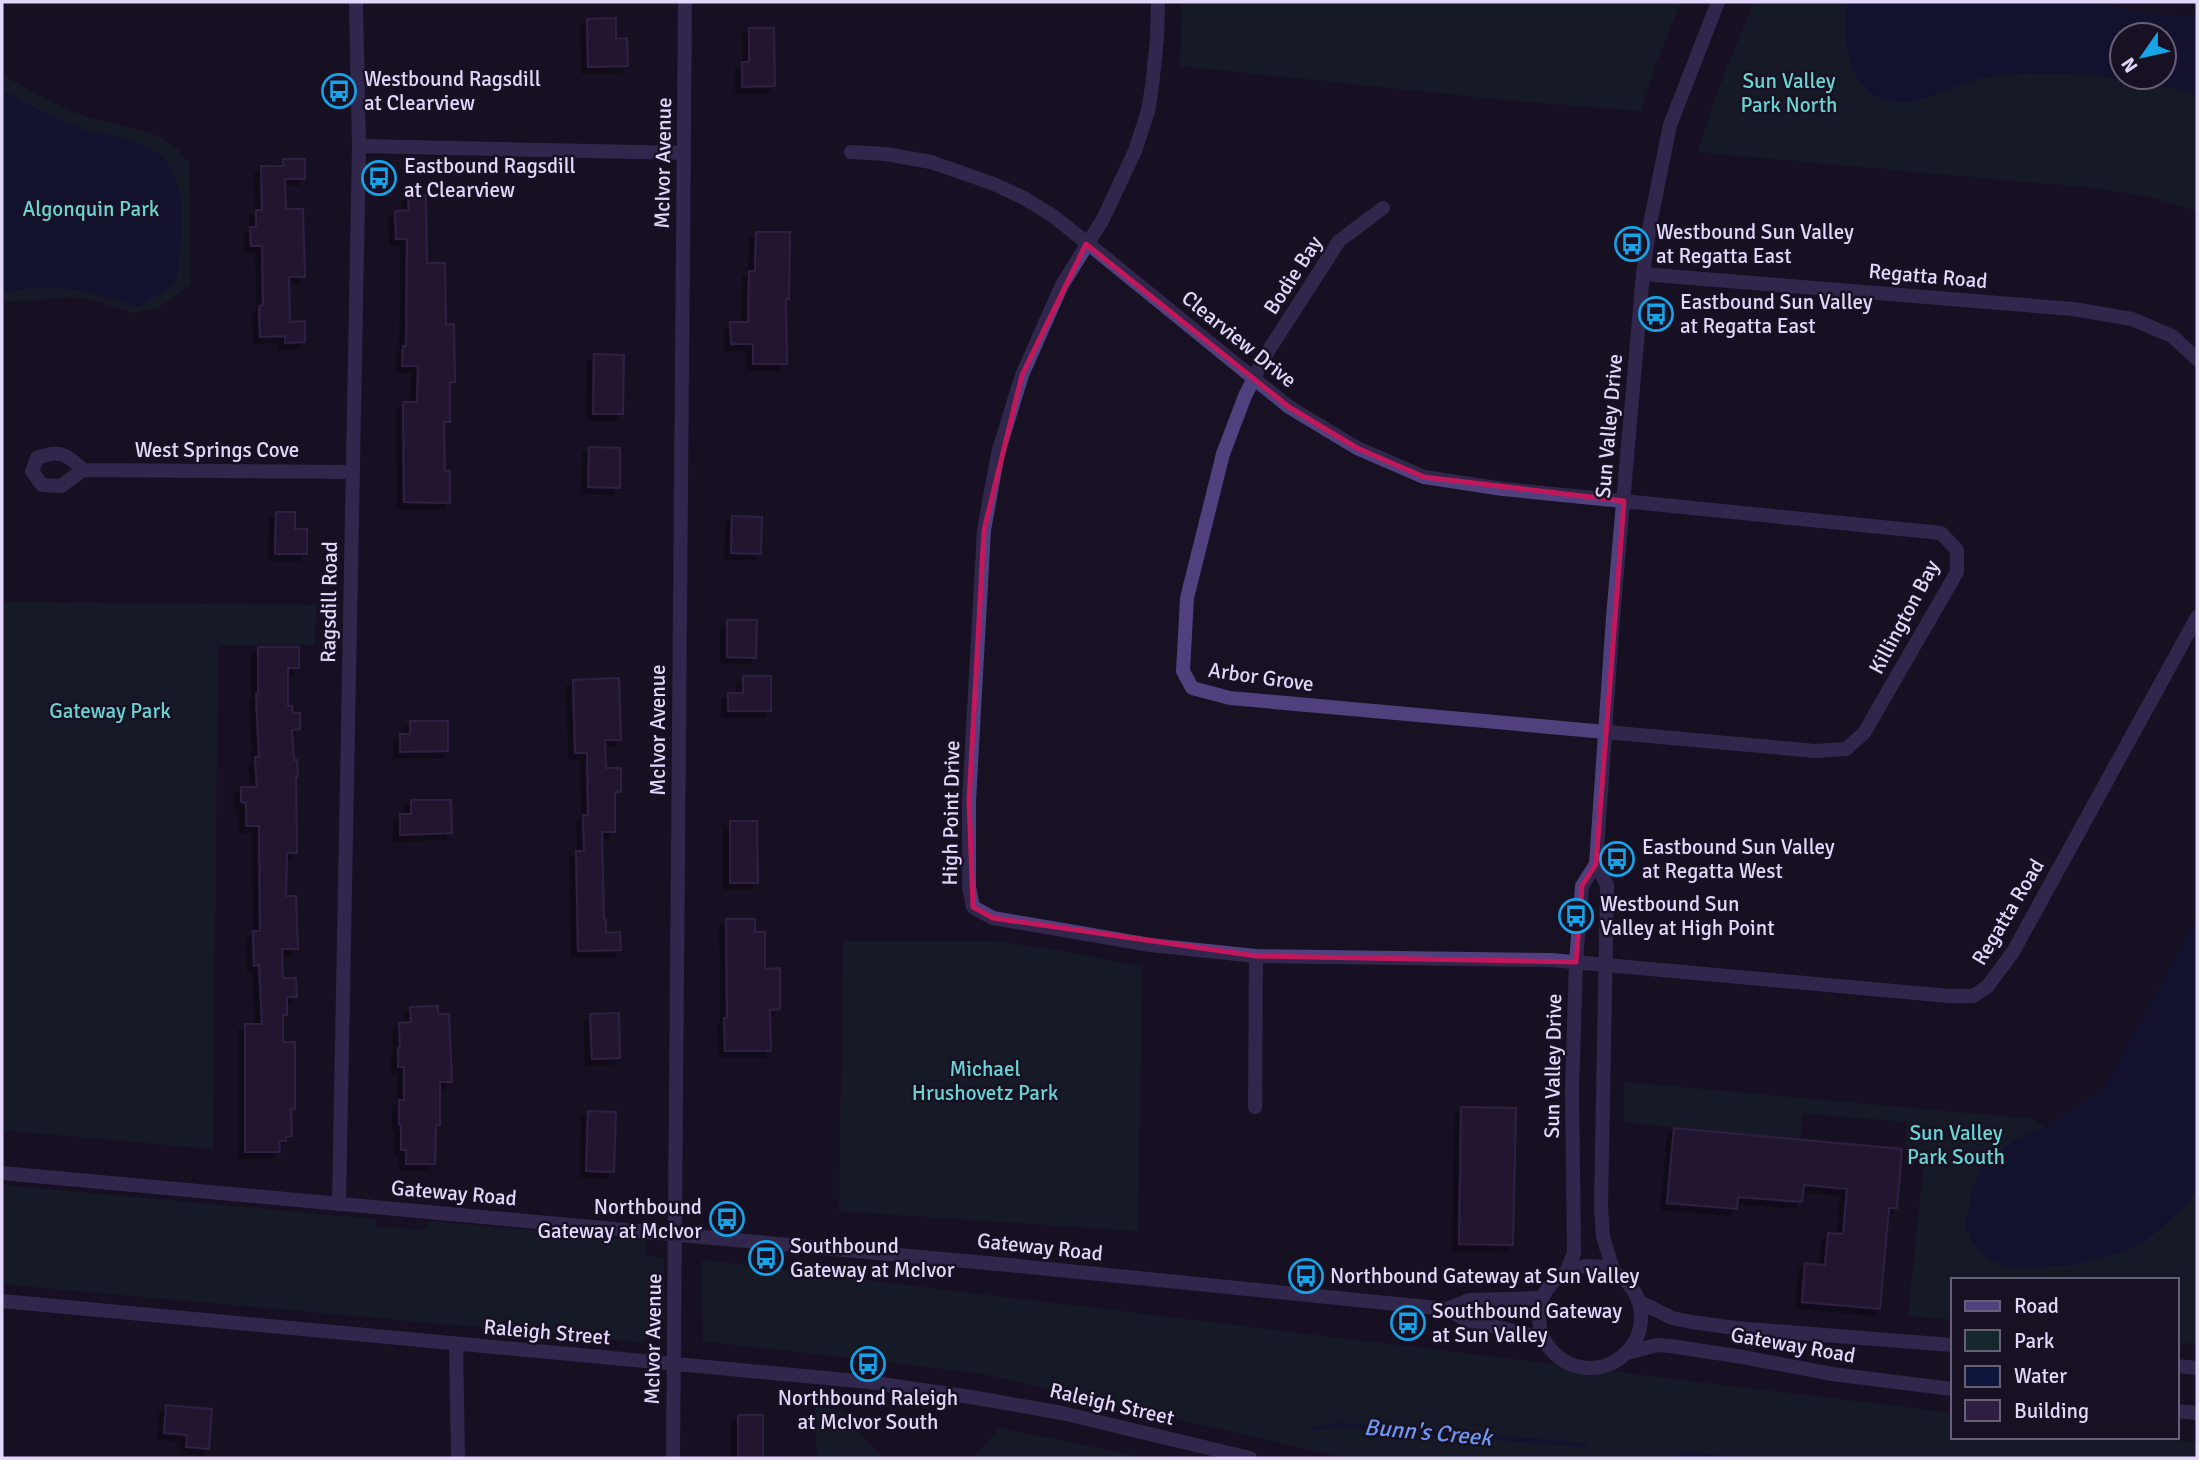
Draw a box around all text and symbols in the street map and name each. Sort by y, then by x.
north arrow [2108,21,2178,91]
text: N [2116,53,2143,77]
place label: Westbound Ragsdill at Clearview [364,66,541,116]
park label: Sun Valley Park North [1740,68,1838,118]
bus stop icon: Westbound Ragsdill at Clearview [320,72,358,110]
street label: McIvor Avenue [649,97,677,229]
place label: Eastbound Ragsdill at Clearview [404,153,576,203]
bus stop icon: Eastbound Ragsdill at Clearview [360,159,398,197]
park label: Algonquin Park [23,196,160,222]
place label: Westbound Sun Valley at Regatta East [1656,219,1854,269]
bus stop icon: Westbound Sun Valley at Regatta East [1613,225,1651,263]
street label: Bodie Bay [1258,231,1328,319]
street label: Regatta Road [1867,258,1989,294]
street label: Clearview Drive [1176,285,1302,393]
place label: Eastbound Sun Valley at Regatta East [1680,289,1873,339]
bus stop icon: Eastbound Sun Valley at Regatta East [1637,295,1675,333]
street label: Sun Valley Drive [1590,353,1628,499]
street label: West Springs Cove [135,437,299,463]
street label: Ragsdill Road [315,541,343,663]
street label: Killington Bay [1863,555,1945,679]
street label: Arbor Grove [1207,657,1315,697]
street label: McIvor Avenue [645,664,671,796]
park label: Gateway Park [49,698,171,724]
street label: High Point Drive [937,740,965,886]
place label: Eastbound Sun Valley at Regatta West [1642,834,1835,884]
bus stop icon: Eastbound Sun Valley at Regatta West [1598,840,1636,878]
street label: Regatta Road [1966,854,2050,970]
place label: Westbound Sun Valley at High Point [1600,891,1775,941]
bus stop icon: Westbound Sun Valley at High Point [1557,897,1595,935]
street label: Sun Valley Drive [1539,993,1567,1139]
park label: Michael Hrushovetz Park [912,1056,1059,1106]
park label: Sun Valley Park South [1907,1120,2005,1170]
street label: Gateway Road [390,1175,518,1211]
place label: Northbound Gateway at McIvor [538,1194,702,1244]
bus stop icon: Northbound Gateway at McIvor [708,1200,746,1238]
street label: Gateway Road [976,1227,1104,1267]
place label: Southbound Gateway at McIvor [790,1233,955,1283]
bus stop icon: Southbound Gateway at McIvor [747,1239,785,1277]
bus stop icon: Northbound Gateway at Sun Valley [1287,1257,1325,1295]
place label: Northbound Gateway at Sun Valley [1330,1263,1640,1289]
street label: McIvor Avenue [639,1273,667,1405]
legend [1951,1278,2178,1439]
text: Road [2014,1293,2059,1319]
place label: Southbound Gateway at Sun Valley [1432,1298,1622,1348]
bus stop icon: Southbound Gateway at Sun Valley [1389,1304,1427,1342]
street label: Raleigh Street [483,1314,611,1350]
street label: Gateway Road [1729,1321,1857,1369]
text: Park [2014,1328,2055,1354]
bus stop icon: Northbound Raleigh at McIvor South [849,1345,887,1383]
text: Water [2014,1363,2067,1389]
street label: Raleigh Street [1047,1377,1177,1431]
place label: Northbound Raleigh at McIvor South [778,1385,958,1435]
text: Building [2014,1398,2089,1424]
water label: Bunn's Creek [1363,1412,1495,1453]

